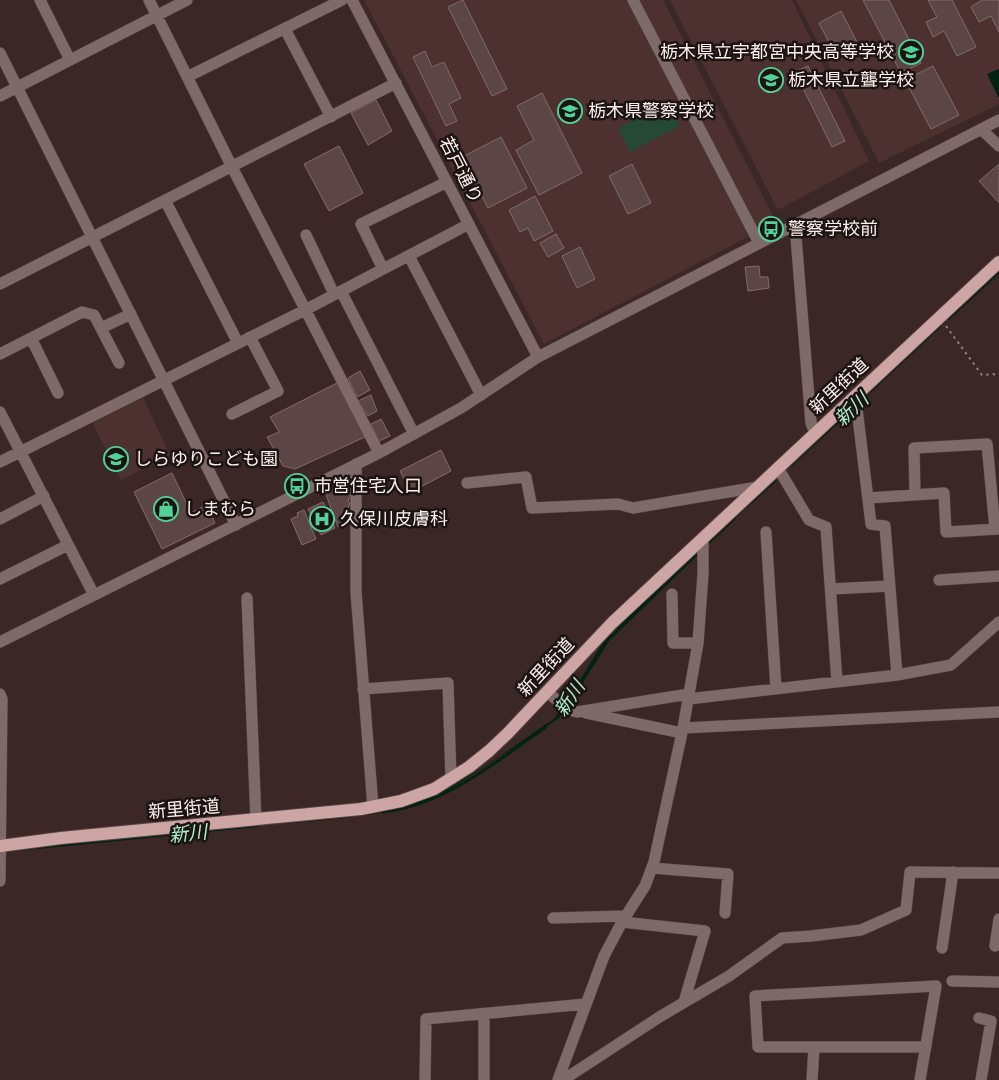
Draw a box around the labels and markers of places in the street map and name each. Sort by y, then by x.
school or university icon: 栃木県立宇都宮中央高等学校 [898,39,924,65]
place label: 栃木県立宇都宮中央高等学校 [660,40,894,63]
school or university icon: 栃木県立聾学校 [758,67,784,93]
place label: 栃木県立聾学校 [788,68,914,91]
school or university icon: 栃木県警察学校 [557,98,583,124]
place label: 栃木県警察学校 [588,99,714,122]
bus stop icon: 警察学校前 [758,216,784,242]
place label: 警察学校前 [788,217,878,240]
school or university icon: しらゆりこども園 [103,446,129,472]
place label: しらゆりこども園 [134,447,278,470]
bus stop icon: 市営住宅入口 [284,473,310,499]
place label: 市営住宅入口 [314,474,422,497]
shop icon: しまむら [153,496,179,522]
place label: しまむら [184,497,256,520]
hospital icon: 久保川皮膚科 [309,506,335,532]
place label: 久保川皮膚科 [340,507,448,530]

